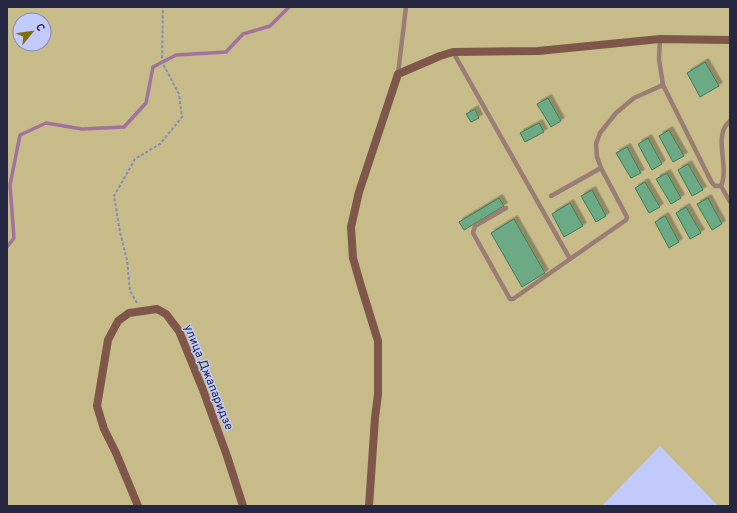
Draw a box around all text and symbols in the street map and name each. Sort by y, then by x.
north arrow [12,12,52,52]
text: С [32,21,48,34]
street label: улица Джапаридзе [180,322,237,433]

